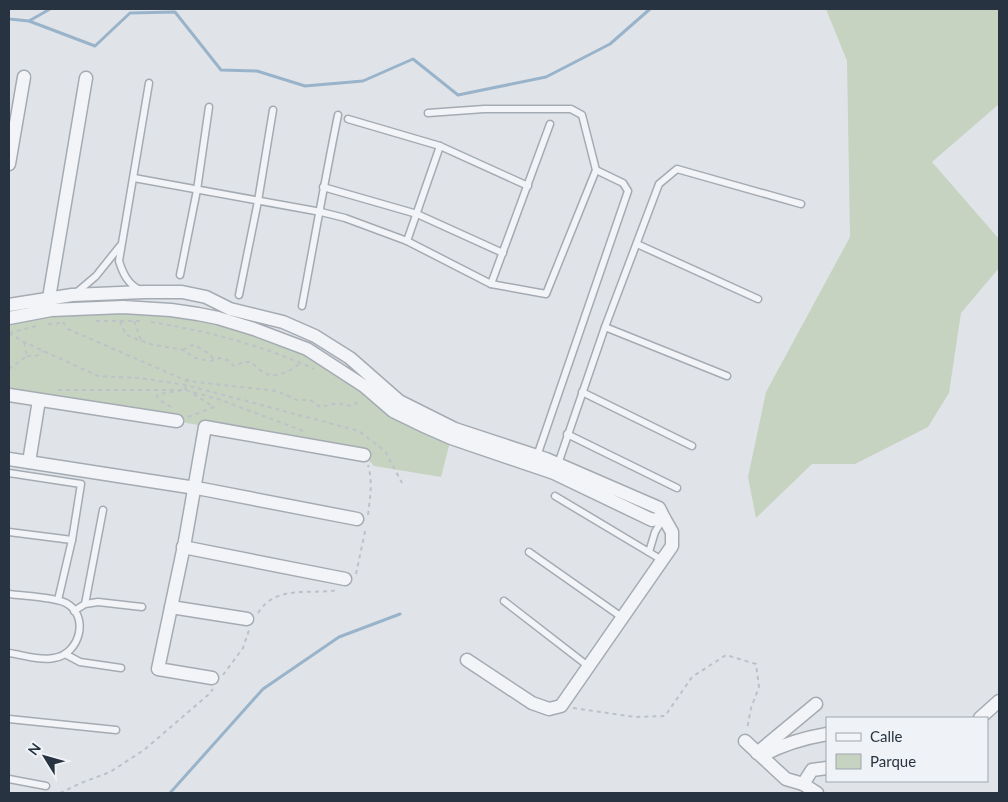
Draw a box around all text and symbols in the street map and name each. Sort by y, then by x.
legend [826,717,988,782]
text: Calle [870,727,903,745]
north arrow [20,732,70,782]
text: N [24,739,44,758]
text: Parque [870,752,916,770]

